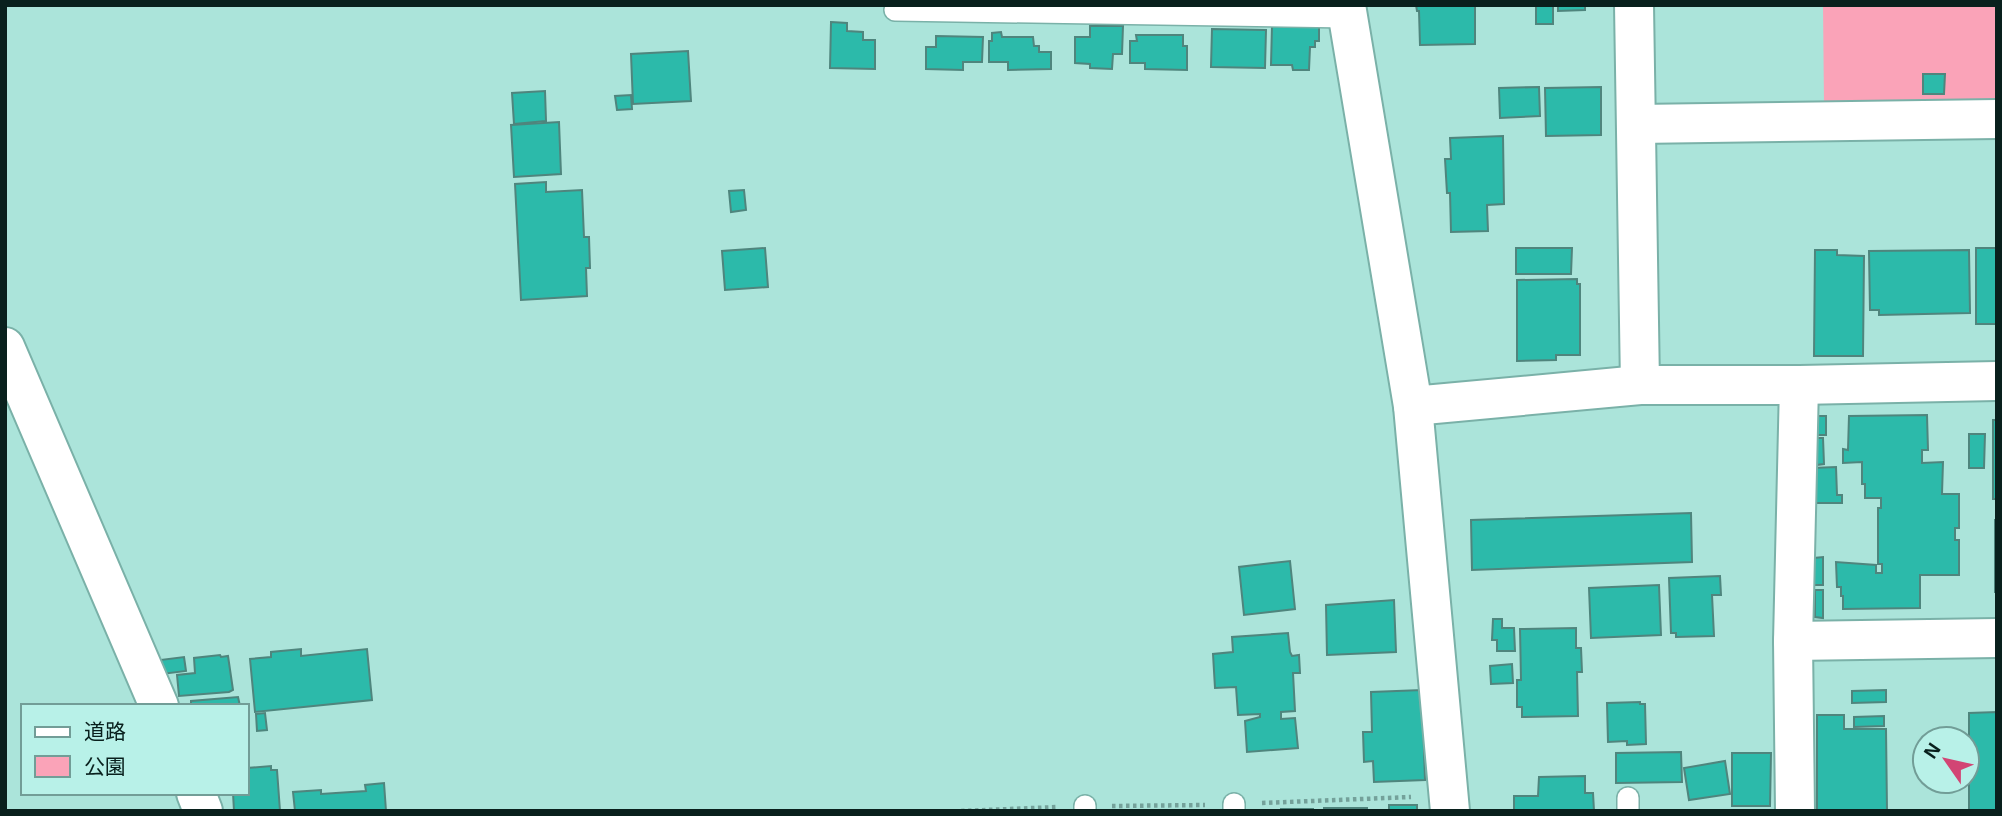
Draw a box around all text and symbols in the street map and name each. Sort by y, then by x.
legend [21,704,248,795]
text: 道路 [84,720,126,743]
north arrow [1911,725,1981,795]
text: N [1920,739,1945,762]
text: 公園 [84,755,126,778]

